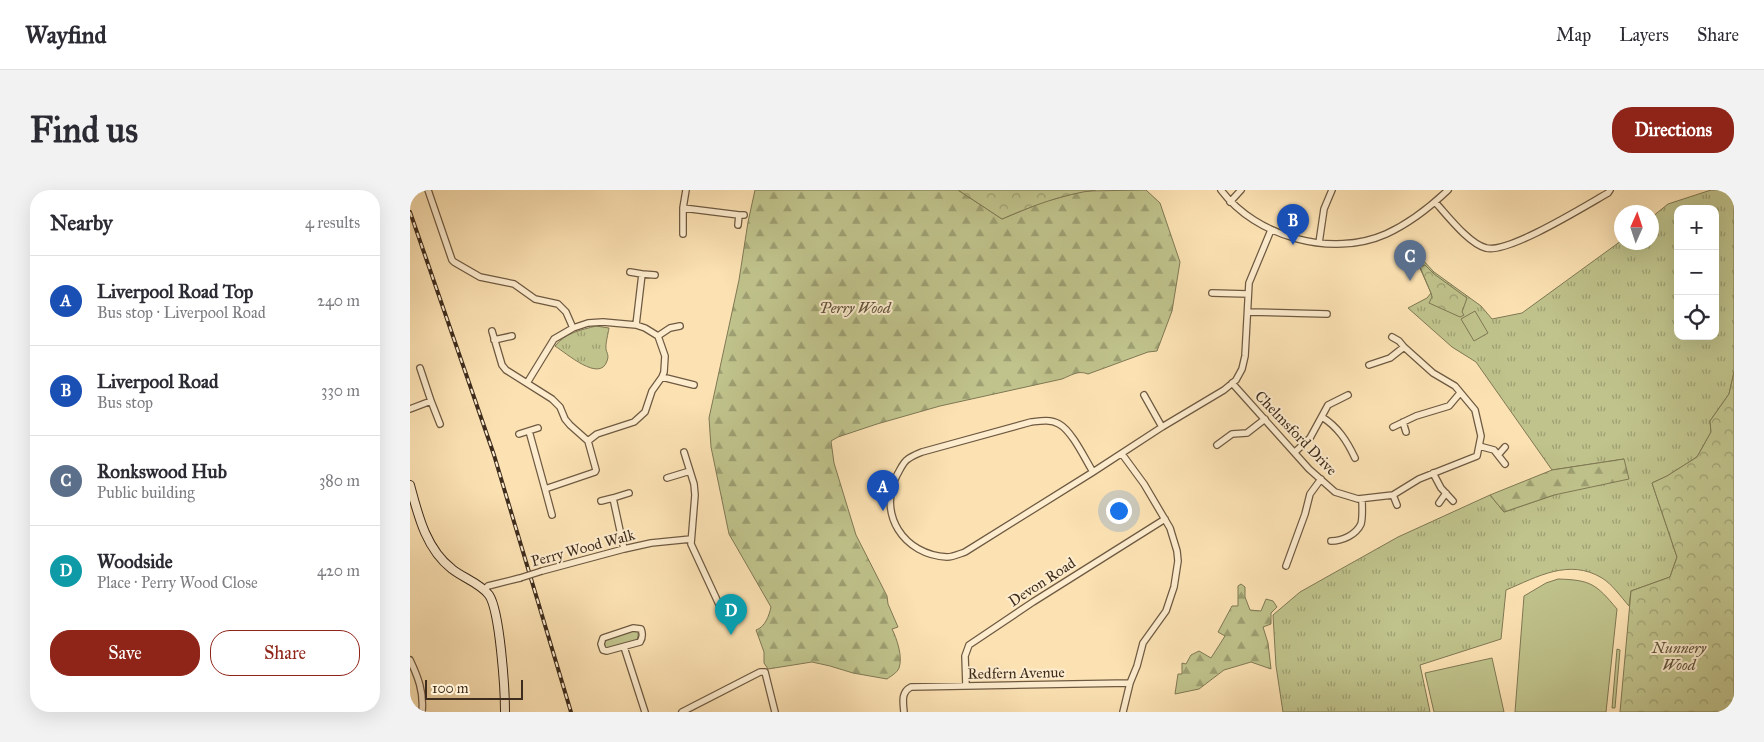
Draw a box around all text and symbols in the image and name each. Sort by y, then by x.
text: Wayfind [25,20,107,50]
text: Map [1556,24,1591,46]
text: Layers [1619,24,1669,46]
text: Share [1697,24,1739,46]
button: Directions [1612,107,1734,153]
text: Find us [30,109,138,152]
pin: B [1277,204,1309,245]
north arrow [1614,205,1659,250]
map controls [1674,205,1719,340]
button: + [1674,205,1719,250]
text: Nearby [50,210,113,236]
text: 4 results [305,213,360,232]
pin: C [1394,240,1426,281]
button: − [1674,250,1719,295]
text: Liverpool Road Top [97,280,253,303]
text: A [61,291,71,310]
text: 240 m [317,291,360,310]
button: locate [1674,295,1719,340]
park label: Perry Wood [819,299,892,317]
text: Bus stop · Liverpool Road [97,303,266,322]
text: Liverpool Road [97,370,219,393]
text: B [61,381,71,400]
text: 330 m [321,381,360,400]
street label: Chelmsford Drive [1251,387,1341,479]
text: Bus stop [97,393,153,412]
text: Ronkswood Hub [97,460,227,483]
pin: A [867,470,899,511]
text: C [61,471,71,490]
text: 380 m [319,471,360,490]
text: Public building [97,483,195,502]
your location [1106,498,1132,524]
street label: Perry Wood Walk [529,526,637,570]
text: Woodside [97,550,173,573]
street label: Devon Road [1005,553,1079,610]
text: D [60,561,72,580]
text: 420 m [317,561,360,580]
text: Place · Perry Wood Close [97,573,258,592]
pin: D [715,594,747,635]
button: Save [50,630,200,676]
button: Share [210,630,360,676]
park label: Nunnery Wood [1651,639,1707,674]
street label: Redfern Avenue [967,663,1065,683]
scale bar [425,677,522,700]
text: 100 m [432,680,469,697]

